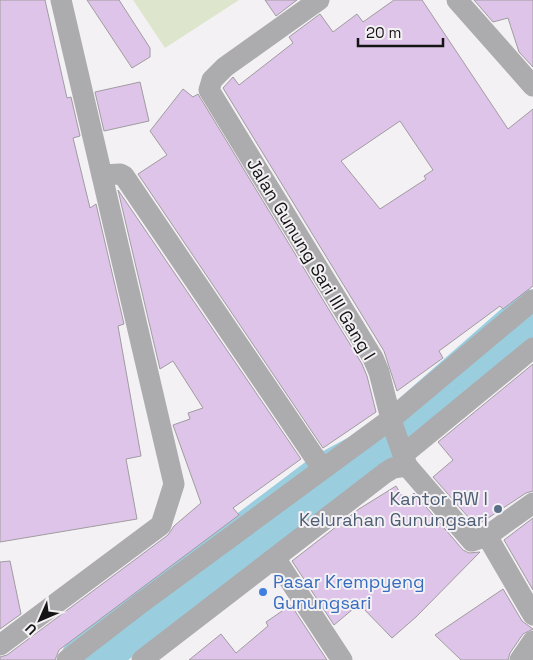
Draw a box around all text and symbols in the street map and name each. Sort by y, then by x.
scale bar [358,15,443,47]
text: 20 m [366,23,401,42]
street label: Jalan Gunung Sari III Gang I [242,153,381,364]
place label: Kantor RW I Kelurahan Gunungsari [299,487,488,531]
marker: Kantor RW I Kelurahan Gunungsari [492,503,504,515]
place label: Pasar Krempyeng Gunungsari [273,570,425,614]
marker: Pasar Krempyeng Gunungsari [257,586,269,598]
north arrow [15,595,65,645]
text: U [21,619,41,639]

